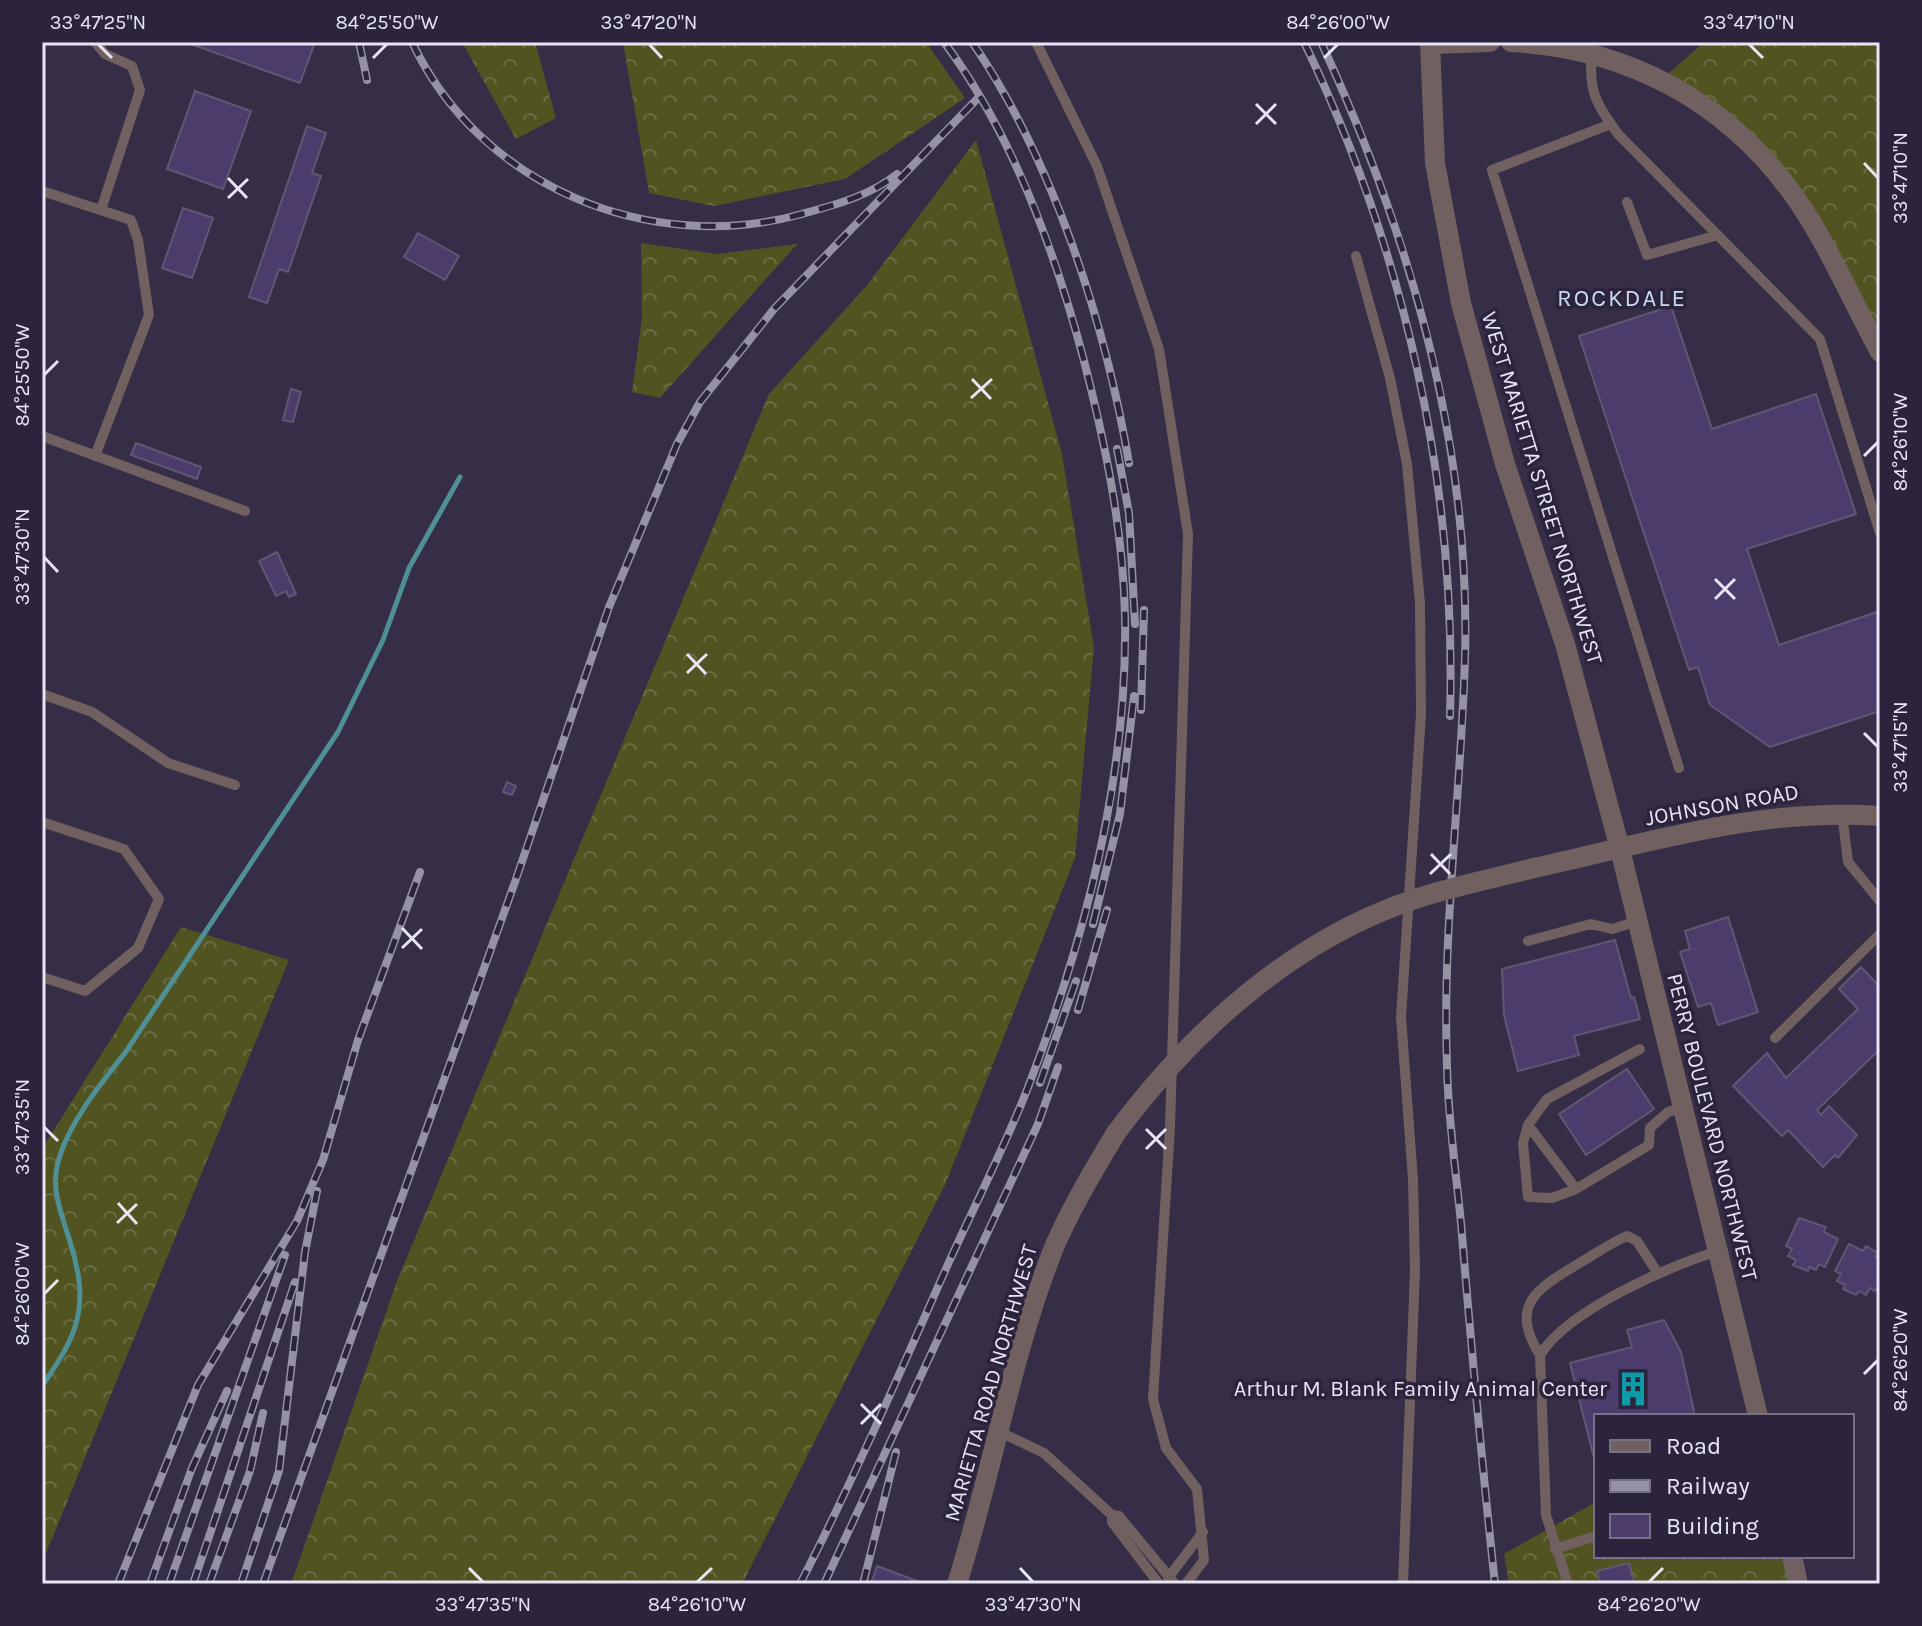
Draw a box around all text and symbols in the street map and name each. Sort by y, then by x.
text: 33°47'25"N [50,11,146,34]
text: 84°25'50"W [336,11,439,34]
text: 33°47'20"N [601,11,697,34]
text: 84°26'00"W [1286,11,1390,34]
text: 33°47'10"N [1703,11,1795,34]
text: 33°47'10"N [1889,132,1912,224]
district label: ROCKDALE [1557,284,1687,312]
street label: WEST MARIETTA STREET NORTHWEST [1476,309,1608,667]
text: 84°25'50"W [11,323,34,427]
text: 84°26'10"W [1889,393,1912,491]
text: 33°47'30"N [11,508,34,606]
text: 33°47'15"N [1889,701,1912,793]
street label: JOHNSON ROAD [1643,779,1801,831]
street label: PERRY BOULEVARD NORTHWEST [1661,971,1763,1283]
text: 33°47'35"N [11,1079,34,1175]
street label: MARIETTA ROAD NORTHWEST [939,1241,1043,1525]
text: 84°26'00"W [11,1242,34,1346]
text: 84°26'20"W [1889,1308,1912,1412]
building icon: Arthur M. Blank Family Animal Center [1614,1370,1652,1408]
place label: Arthur M. Blank Family Animal Center [1234,1376,1607,1402]
legend [1594,1414,1854,1558]
text: Road [1666,1432,1721,1460]
text: Railway [1666,1472,1750,1500]
text: Building [1666,1512,1759,1540]
text: 33°47'35"N [435,1593,531,1616]
text: 84°26'10"W [648,1593,746,1616]
text: 33°47'30"N [984,1593,1082,1616]
text: 84°26'20"W [1597,1593,1701,1616]

